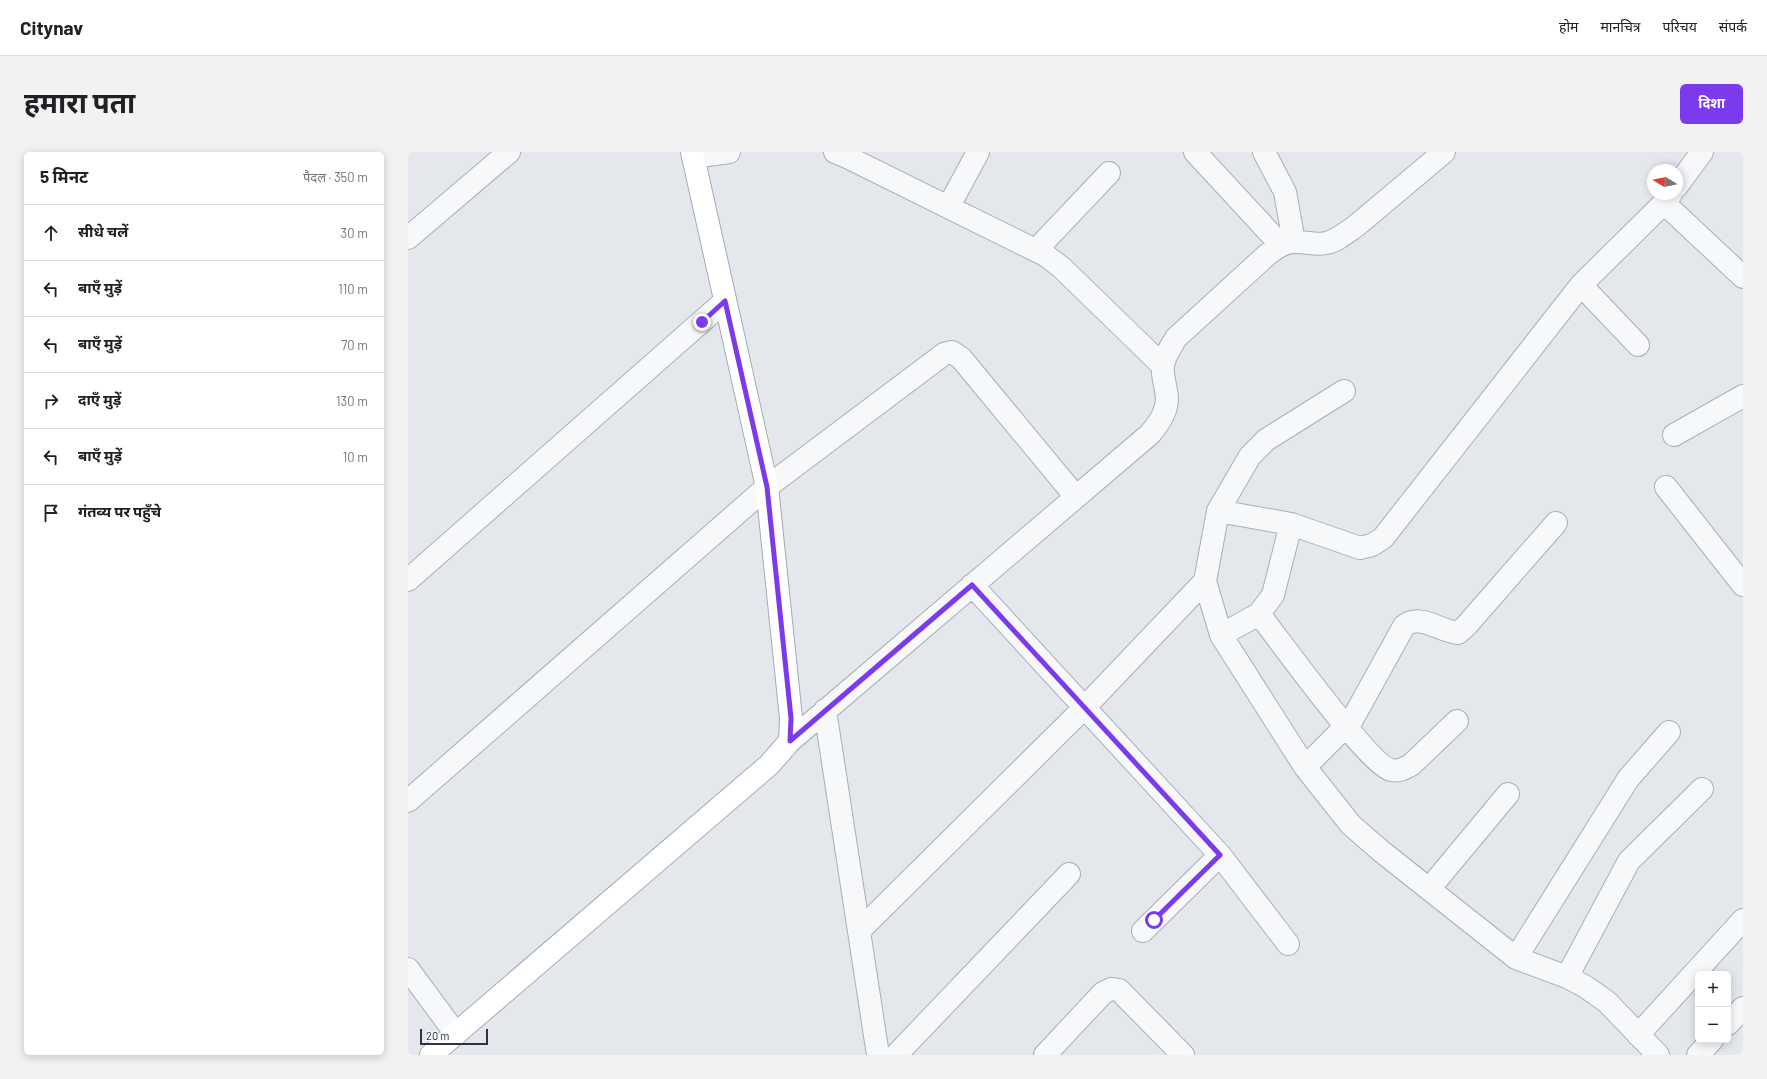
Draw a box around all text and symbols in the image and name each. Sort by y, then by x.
text: Citynav [20,16,83,39]
text: होम [1559,18,1578,35]
text: मानचित्र [1600,18,1641,35]
text: परिचय [1663,18,1697,35]
text: संपर्क [1719,18,1747,35]
button: दिशा [1680,84,1743,124]
text: हमारा पता [24,85,135,119]
north arrow [1647,164,1683,200]
text: 5 मिनट [40,166,88,186]
text: पैदल · 350 m [303,169,368,185]
icon: ahead [40,222,62,244]
text: सीधे चलें [78,222,128,240]
text: 30 m [341,225,368,241]
icon: left [40,278,62,300]
text: बाएँ मुड़ें [78,278,122,296]
text: 110 m [338,281,368,297]
route end [693,313,711,331]
icon: left [40,334,62,356]
text: बाएँ मुड़ें [78,334,122,352]
text: 70 m [341,337,368,353]
icon: right [40,390,62,412]
text: दाएँ मुड़ें [78,390,121,408]
text: 130 m [336,393,368,409]
icon: left [40,446,62,468]
text: बाएँ मुड़ें [78,446,122,464]
text: 10 m [343,449,368,465]
icon: arrive [40,502,62,524]
text: गंतव्य पर पहुँचे [78,502,161,520]
route start [1145,911,1163,929]
map controls [1695,971,1731,1043]
button: + [1695,971,1731,1007]
button: − [1695,1007,1731,1043]
scale bar [420,1027,488,1046]
text: 20 m [426,1029,449,1042]

